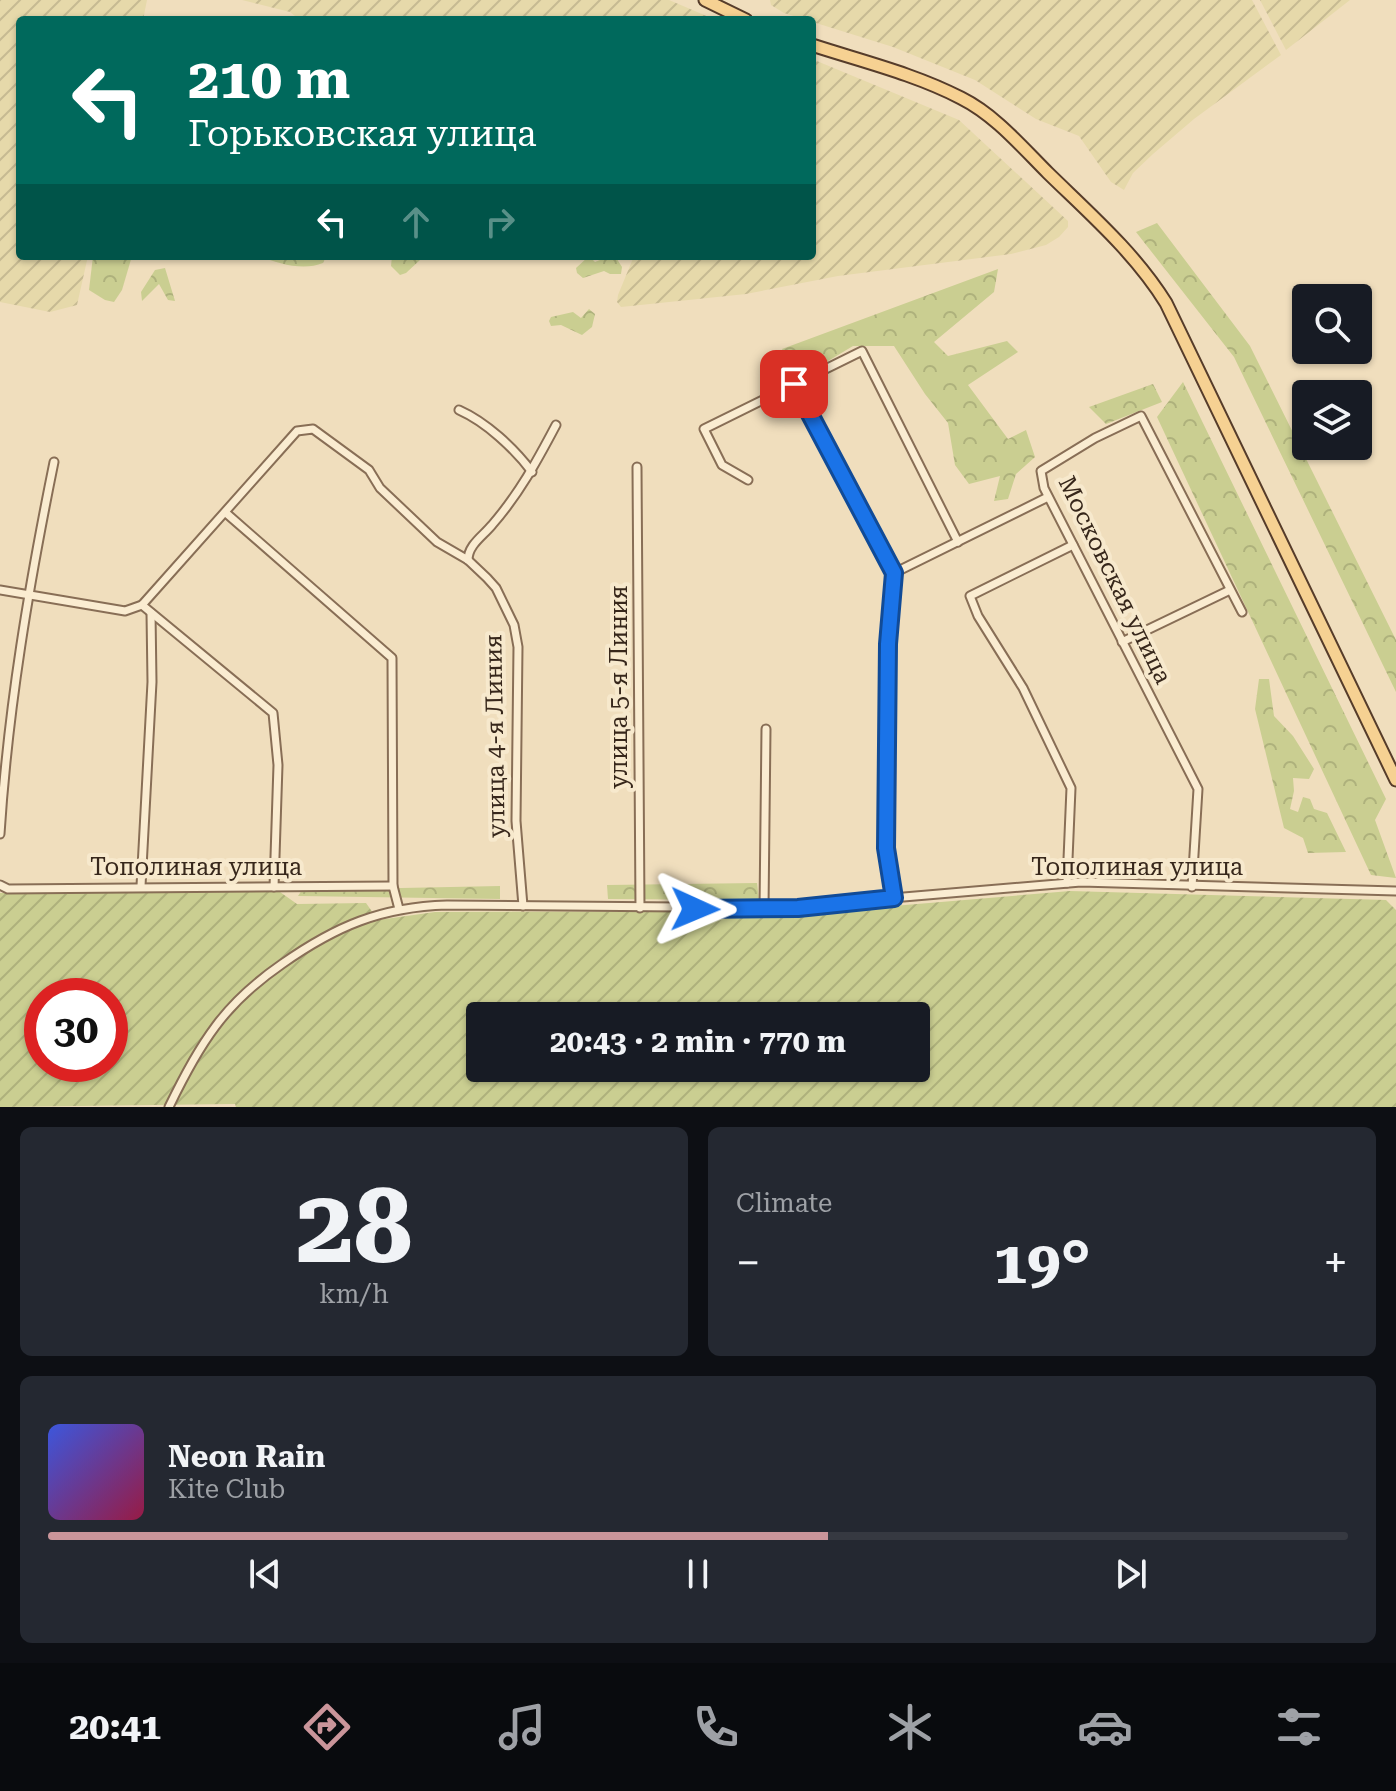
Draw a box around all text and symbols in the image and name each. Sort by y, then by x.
text: 210 m [188,46,350,112]
icon: left [56,48,160,152]
text: Горьковская улица [188,113,536,155]
icon: left [310,200,354,244]
icon: ahead [394,200,438,244]
icon: right [478,200,522,244]
map controls [1292,284,1372,460]
button: search [1292,284,1372,364]
pin [760,350,828,418]
icon: arrive [772,362,816,406]
button: layers [1292,380,1372,460]
street label: Московская улица [1053,472,1177,688]
street label: улица 5-я Линия [605,585,633,789]
street label: улица 4-я Линия [479,634,511,838]
street label: Тополиная улица [90,853,302,881]
street label: Тополиная улица [1031,853,1243,881]
position arrow [653,867,737,951]
speed limit sign: 30 [24,978,128,1082]
text: 20:43 · 2 min · 770 m [550,1024,846,1059]
text: 28 [296,1166,412,1287]
text: Climate [736,1188,832,1218]
text: 19° [993,1227,1091,1298]
text: − [736,1237,761,1289]
text: + [1323,1237,1348,1289]
text: km/h [319,1279,389,1309]
text: Neon Rain [168,1439,325,1474]
text: Kite Club [168,1474,285,1504]
icon: previous [243,1552,287,1596]
icon: pause [676,1552,720,1596]
icon: next [1109,1552,1153,1596]
icon: directions [299,1699,355,1755]
icon: music [494,1699,550,1755]
icon: phone [688,1699,744,1755]
icon: climate [882,1699,938,1755]
icon: car [1077,1699,1133,1755]
icon: filters [1271,1699,1327,1755]
text: 20:41 [69,1706,161,1748]

